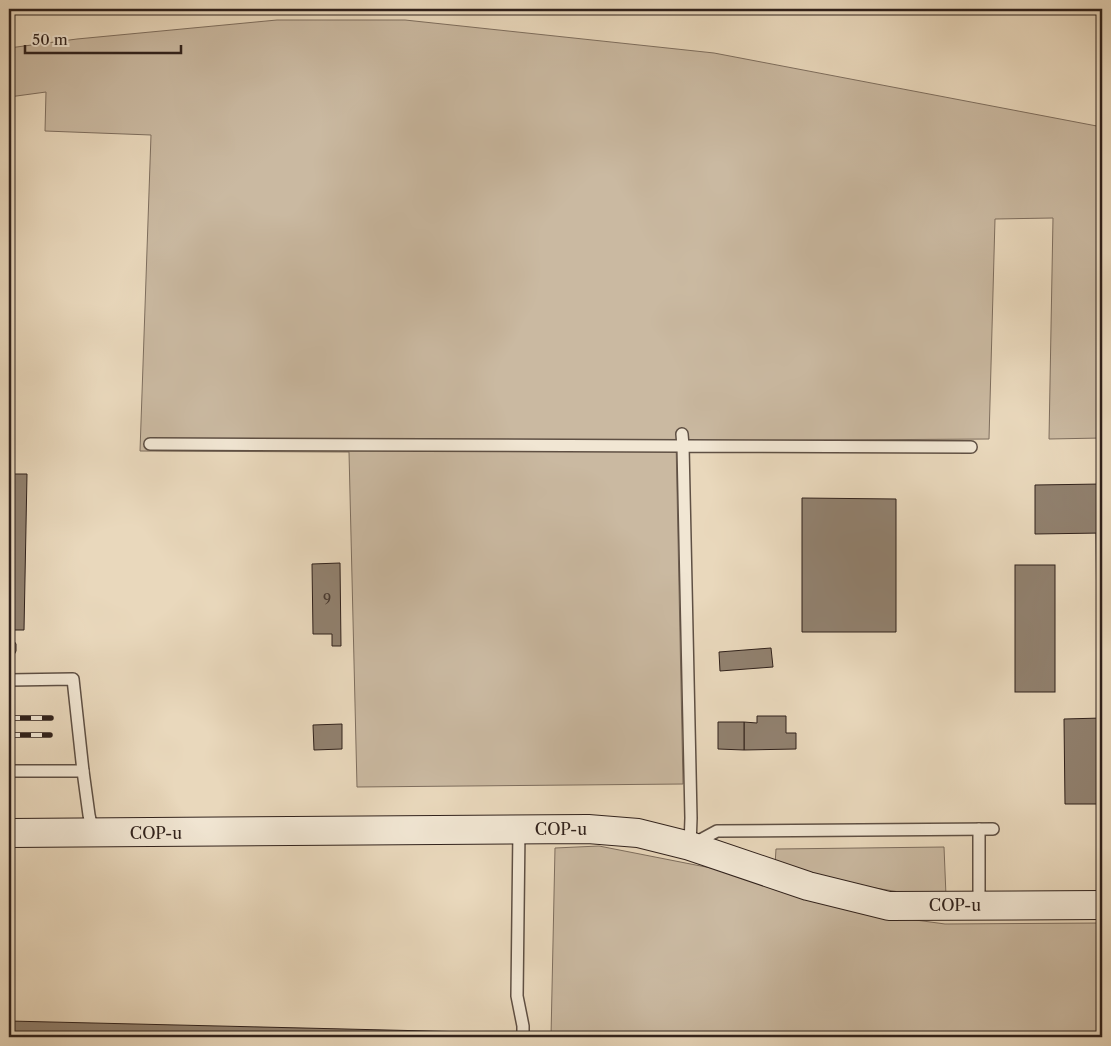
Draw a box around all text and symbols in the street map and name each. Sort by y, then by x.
scale bar [25,22,181,54]
text: 50 m [32,30,68,49]
house number: 9 [323,590,331,608]
street label: COP-u [535,819,587,839]
street label: COP-u [130,823,182,843]
street label: COP-u [929,895,981,915]

